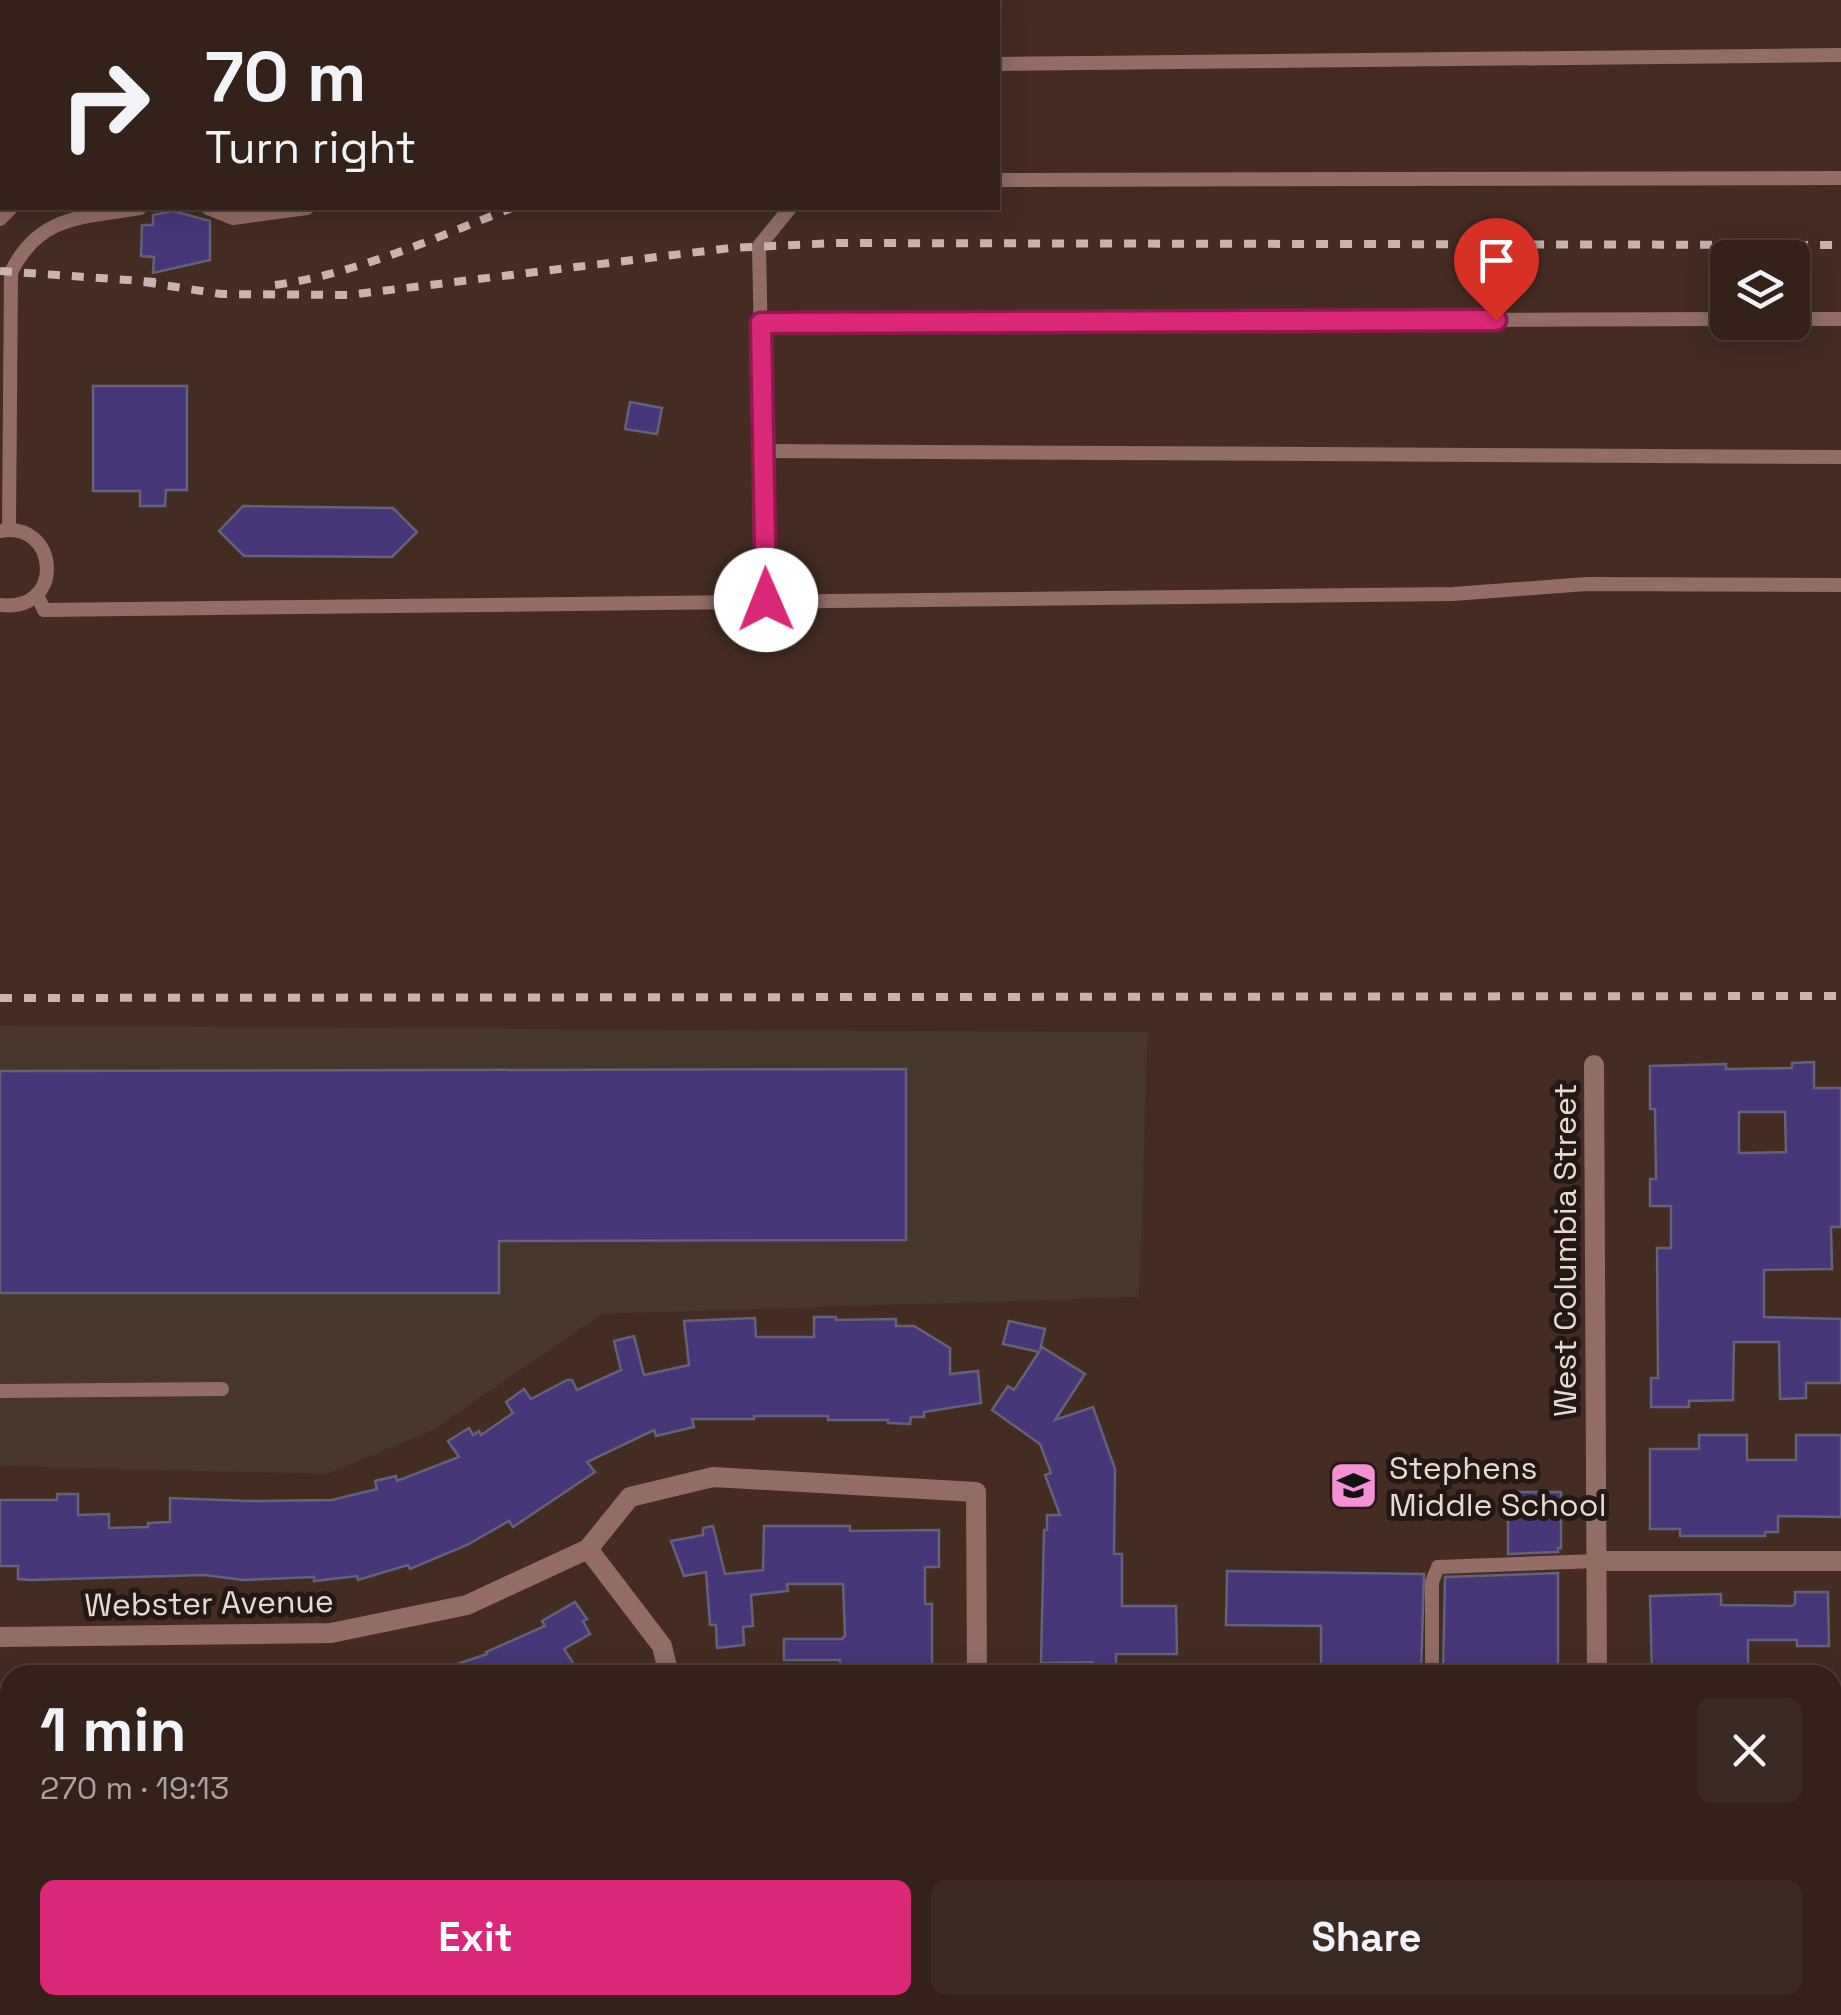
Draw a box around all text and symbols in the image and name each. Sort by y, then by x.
text: 70 m [205,32,366,121]
icon: right [40,40,170,170]
text: Turn right [205,119,416,176]
pin [1454,218,1539,321]
icon: arrive [1469,233,1524,288]
map controls [1710,240,1810,340]
button: layers [1710,240,1810,340]
position arrow [714,548,818,652]
street label: West Columbia Street [1545,1083,1585,1417]
place label: Stephens Middle School [1389,1448,1606,1525]
school or university icon: Stephens Middle School [1328,1460,1380,1512]
street label: Webster Avenue [84,1581,334,1625]
text: 1 min [40,1692,187,1769]
button: close [1697,1698,1802,1803]
text: 270 m · 19:13 [40,1768,229,1808]
button: Exit [40,1880,911,1995]
button: Share [931,1880,1802,1995]

